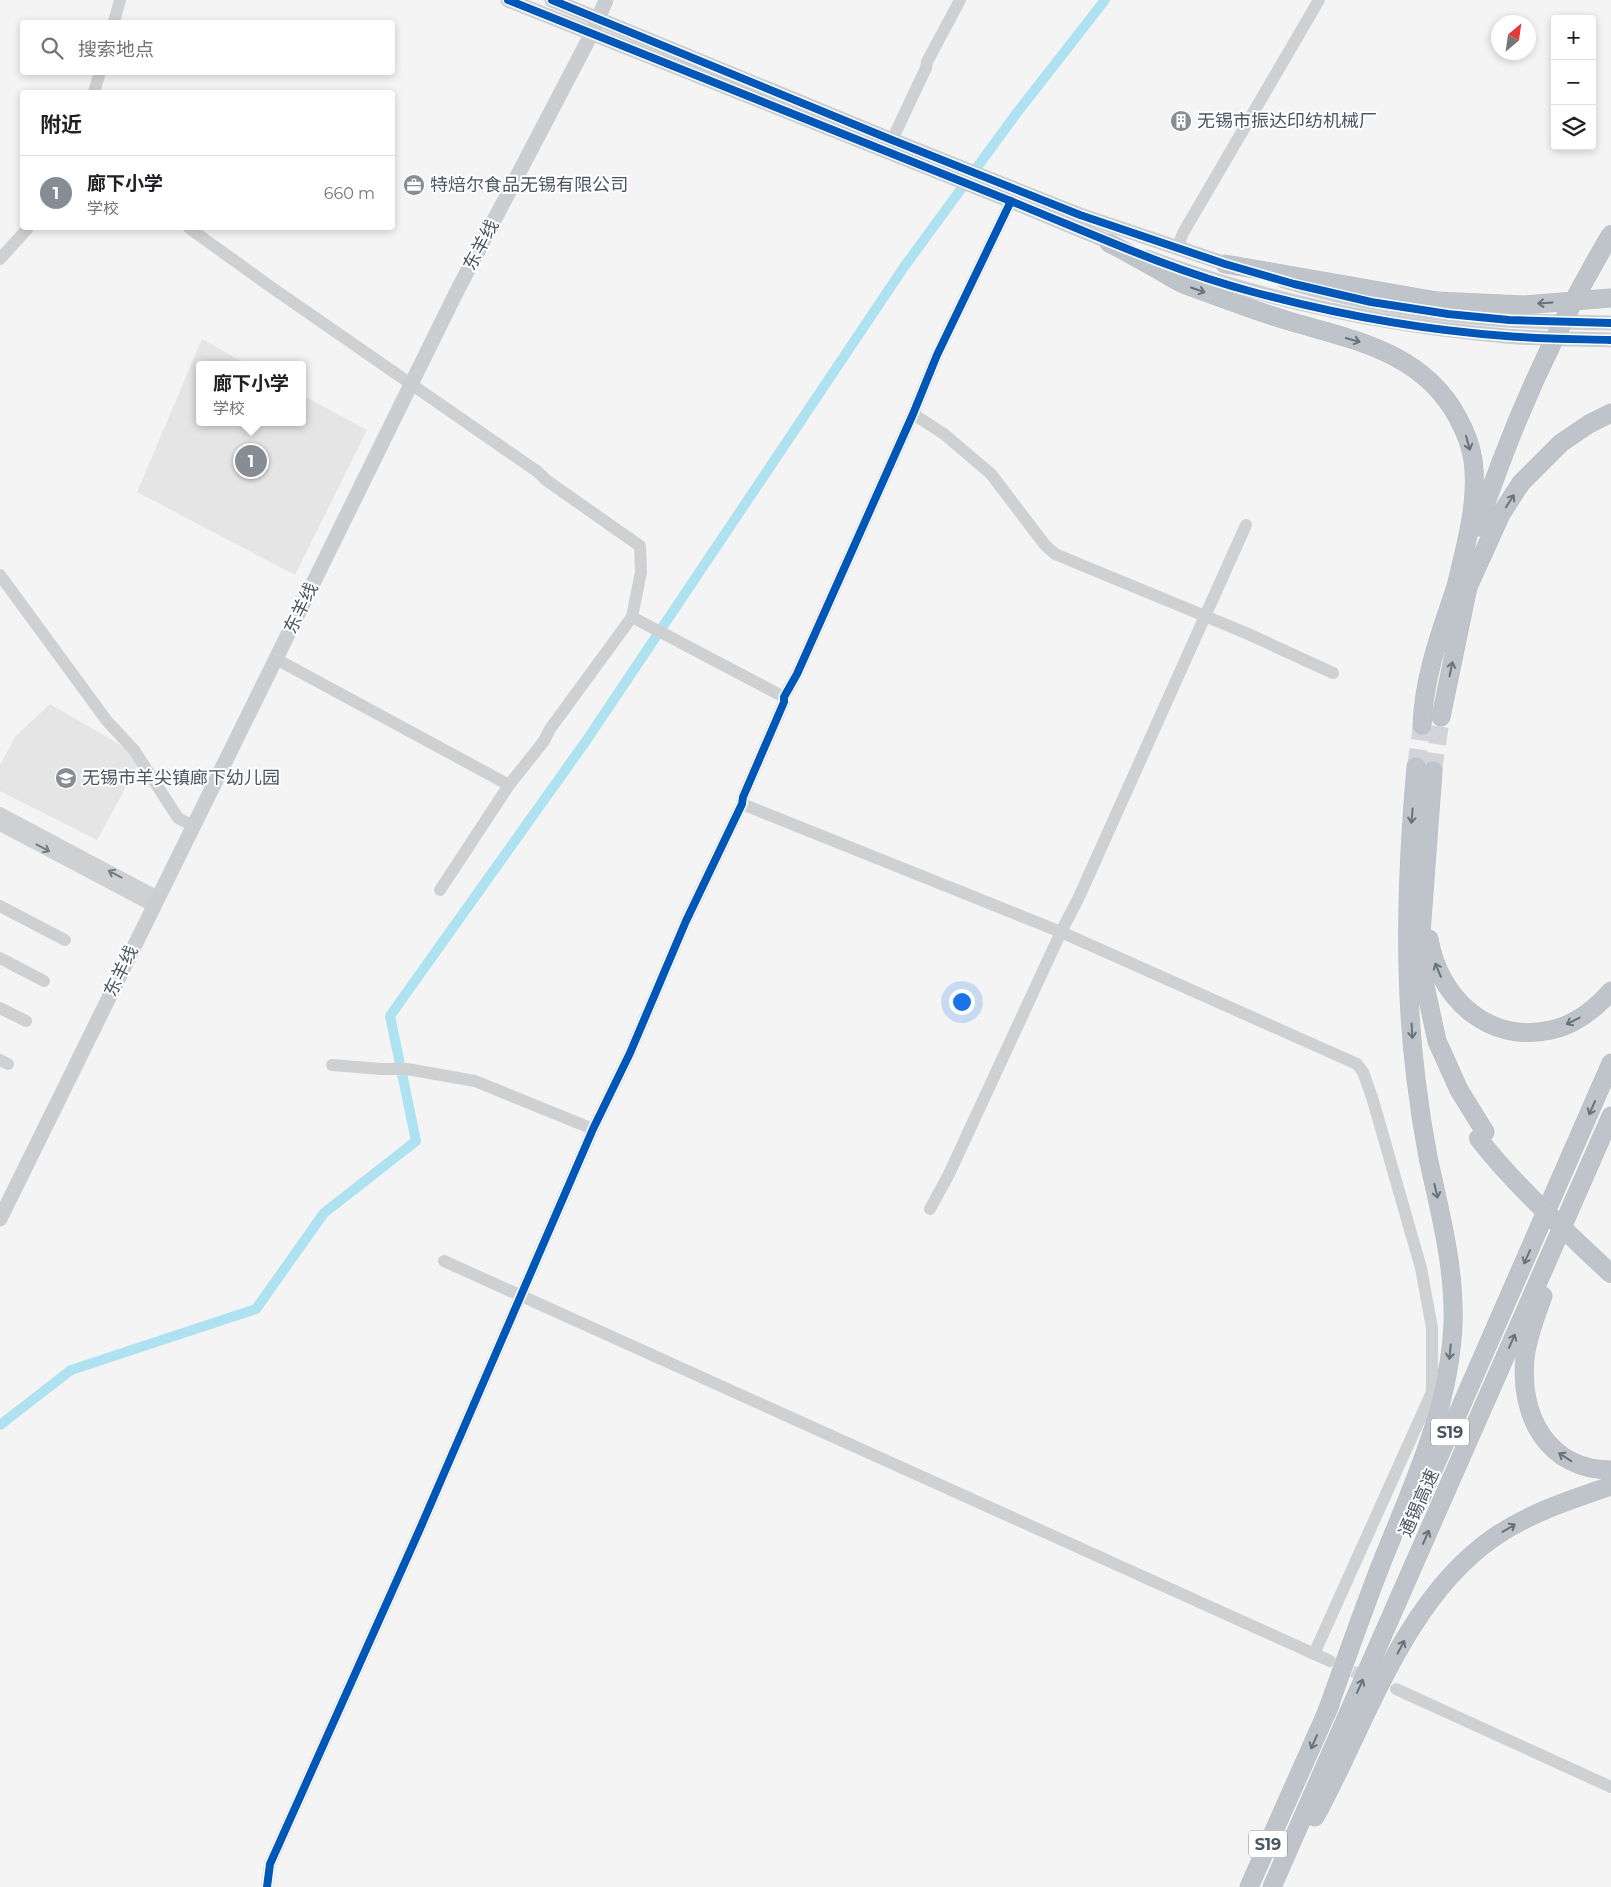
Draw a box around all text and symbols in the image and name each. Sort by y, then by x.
north arrow [1491,15,1536,60]
map controls [1551,15,1596,150]
button: + [1551,15,1596,60]
search box [20,20,395,75]
icon: search [38,34,66,62]
text: 搜索地点 [78,38,154,61]
button: − [1551,60,1596,105]
button: layers [1551,105,1596,150]
building icon: 无锡市振达印纺机械厂 [1169,109,1193,133]
place label: 无锡市振达印纺机械厂 [1197,110,1377,132]
text: 附近 [40,112,82,137]
text: 廊下小学 [87,172,163,195]
office icon: 特焙尔食品无锡有限公司 [402,173,426,197]
place label: 特焙尔食品无锡有限公司 [430,174,628,196]
text: 1 [53,184,59,203]
text: 660 m [324,184,375,203]
text: 学校 [87,199,119,218]
street label: 东羊线 [459,216,503,274]
one-way arrow [1190,285,1206,295]
one-way arrow [1537,299,1553,308]
one-way arrow [1345,335,1361,345]
popup [196,361,306,426]
text: 廊下小学 [213,372,289,395]
text: 学校 [213,399,245,418]
one-way arrow [1464,435,1474,451]
pin: 1 [235,442,267,480]
one-way arrow [1504,494,1515,508]
street label: 东羊线 [279,579,323,637]
one-way arrow [1447,662,1456,678]
school or university icon: 无锡市羊尖镇廊下幼儿园 [54,766,78,790]
place label: 无锡市羊尖镇廊下幼儿园 [82,767,280,789]
one-way arrow [1407,807,1417,823]
one-way arrow [35,843,50,853]
one-way arrow [108,869,123,878]
street label: 东羊线 [99,942,143,1000]
one-way arrow [1433,963,1443,978]
your location [949,989,975,1015]
one-way arrow [1566,1017,1581,1026]
one-way arrow [1407,1022,1416,1038]
one-way arrow [1586,1100,1596,1115]
one-way arrow [1432,1183,1441,1199]
one-way arrow [1521,1249,1531,1264]
one-way arrow [1508,1334,1518,1349]
one-way arrow [1445,1344,1455,1360]
road number: S19 [1431,1418,1469,1445]
one-way arrow [1558,1452,1572,1463]
street label: 通锡高速 [1394,1466,1444,1540]
one-way arrow [1501,1523,1515,1533]
one-way arrow [1421,1530,1431,1545]
one-way arrow [1396,1639,1406,1654]
one-way arrow [1356,1679,1366,1694]
one-way arrow [1308,1734,1318,1749]
road number: S19 [1249,1830,1287,1858]

